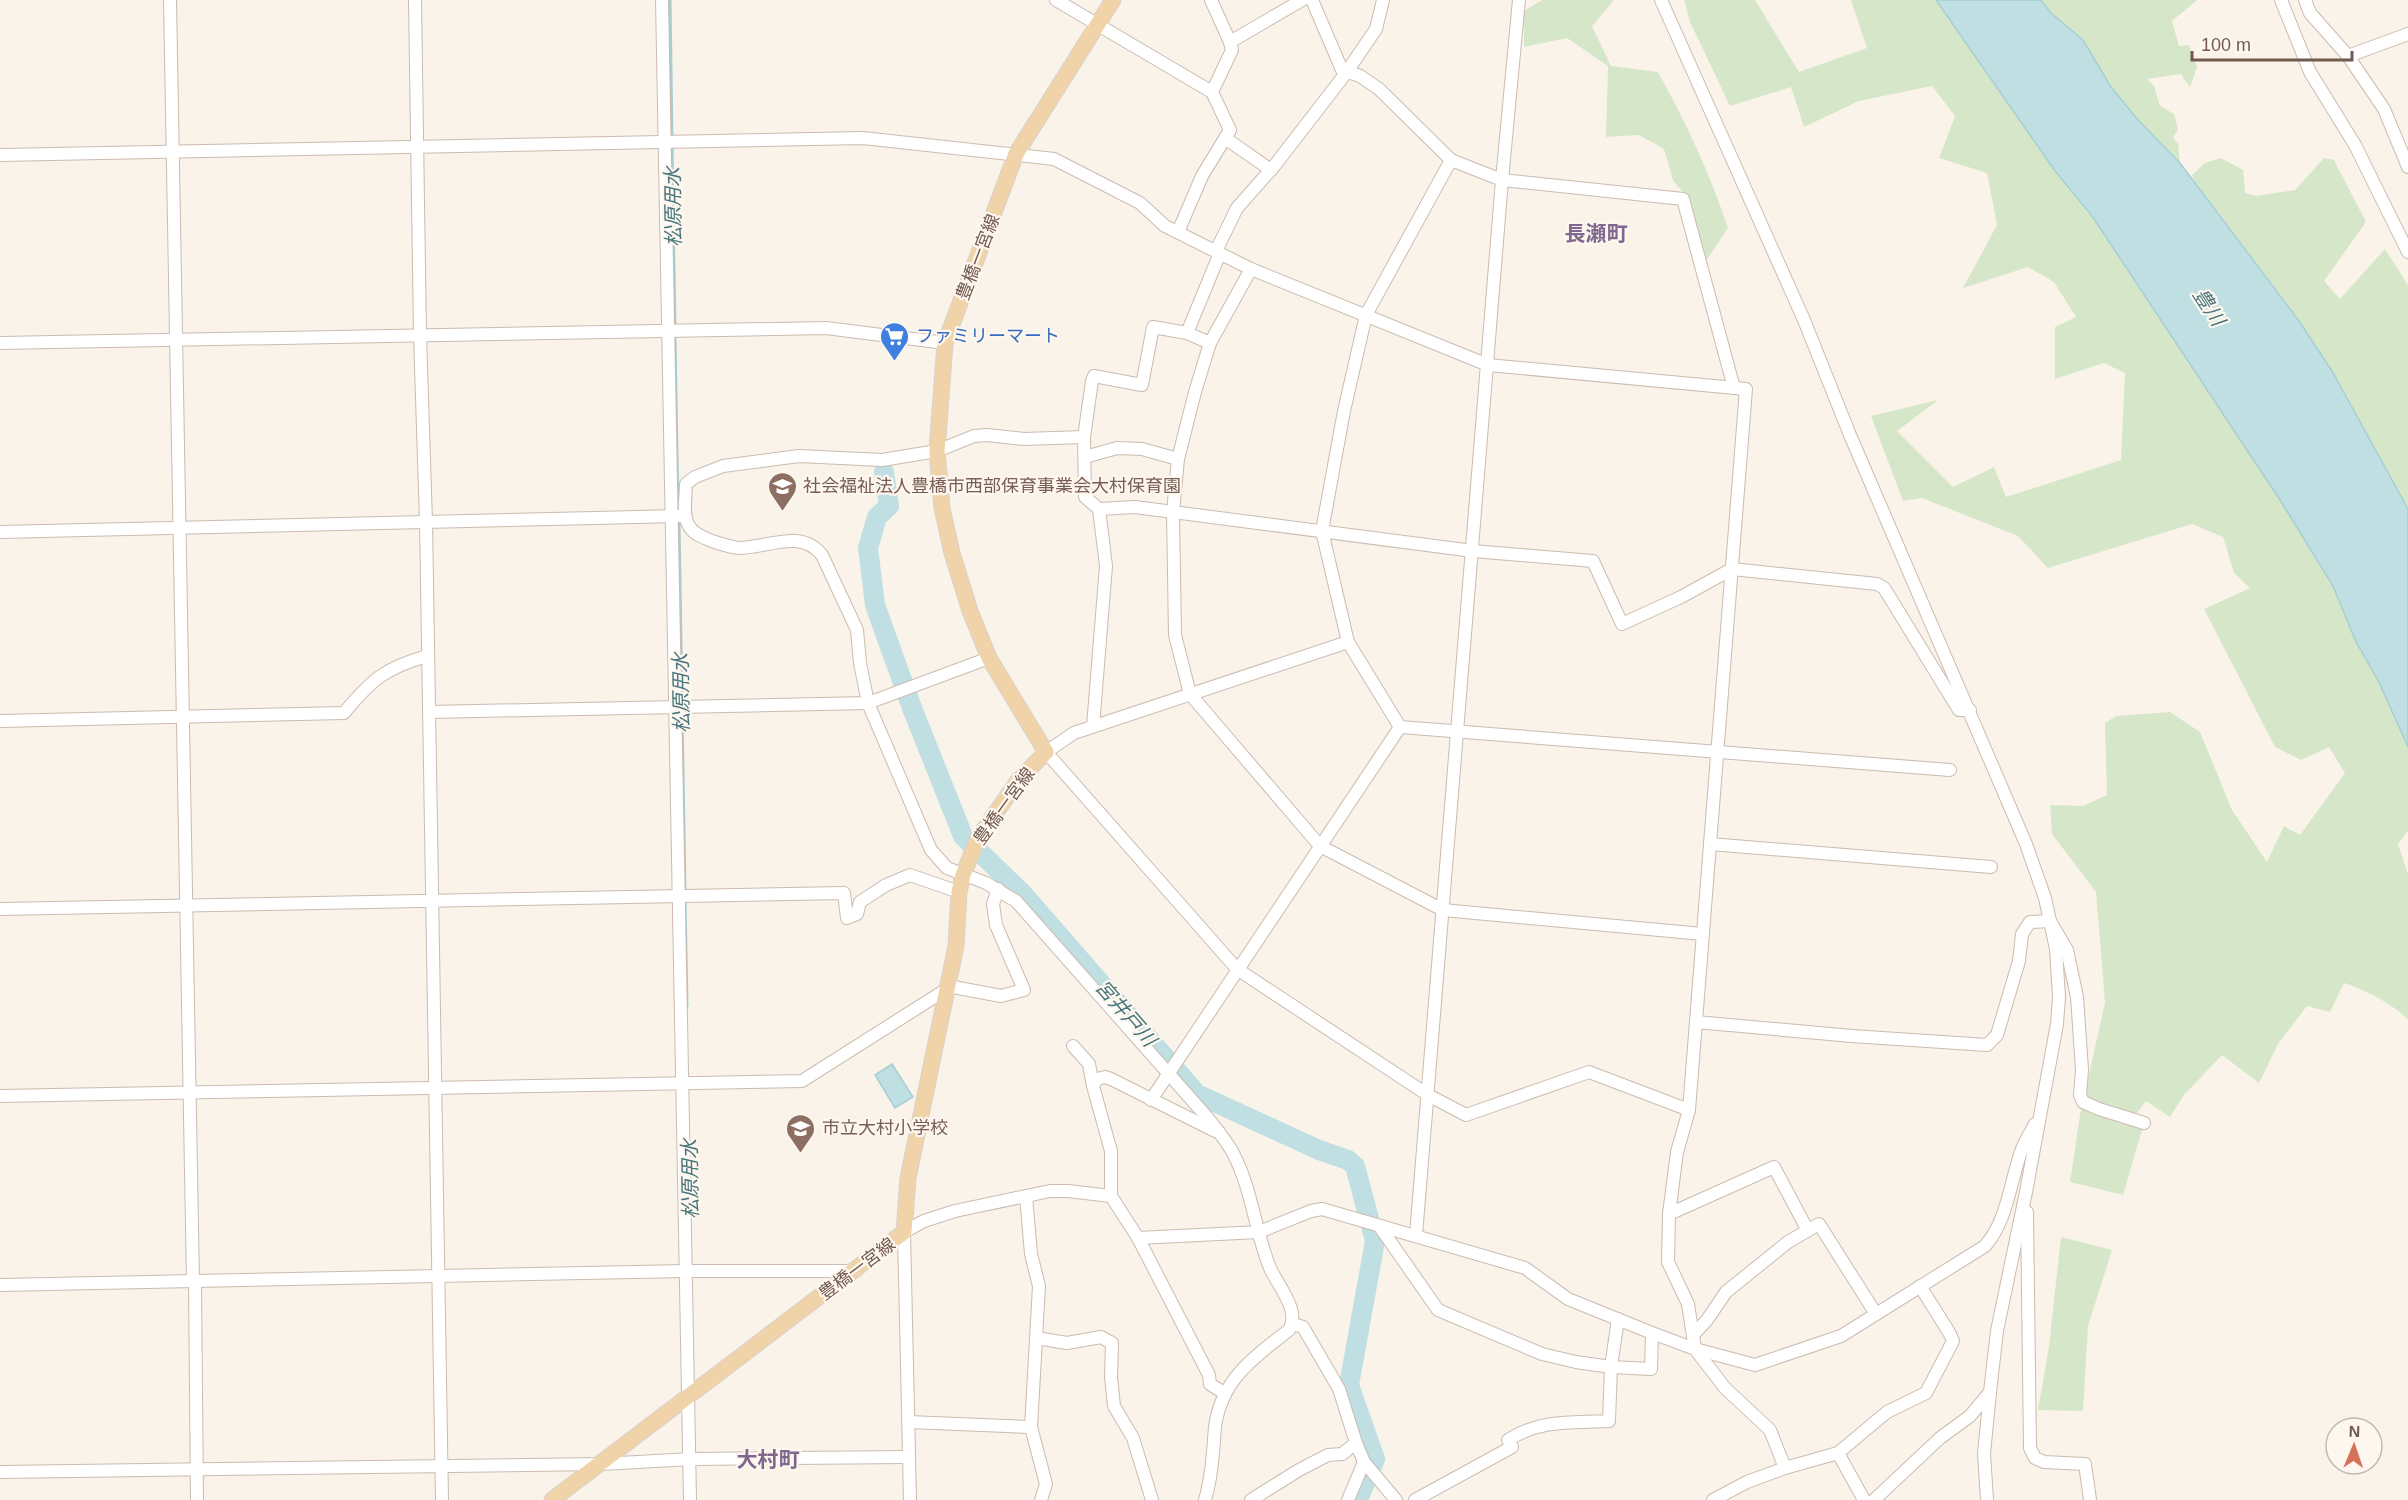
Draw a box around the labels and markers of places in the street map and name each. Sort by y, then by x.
supermarket icon: ファミリーマート [879,320,911,362]
place label: ファミリーマート [916,326,1060,346]
school or university icon: 社会福祉法人豊橋市西部保育事業会大村保育園 [766,470,798,512]
place label: 社会福祉法人豊橋市西部保育事業会大村保育園 [803,476,1181,496]
school or university icon: 市立大村小学校 [785,1112,817,1154]
place label: 市立大村小学校 [822,1118,948,1138]

